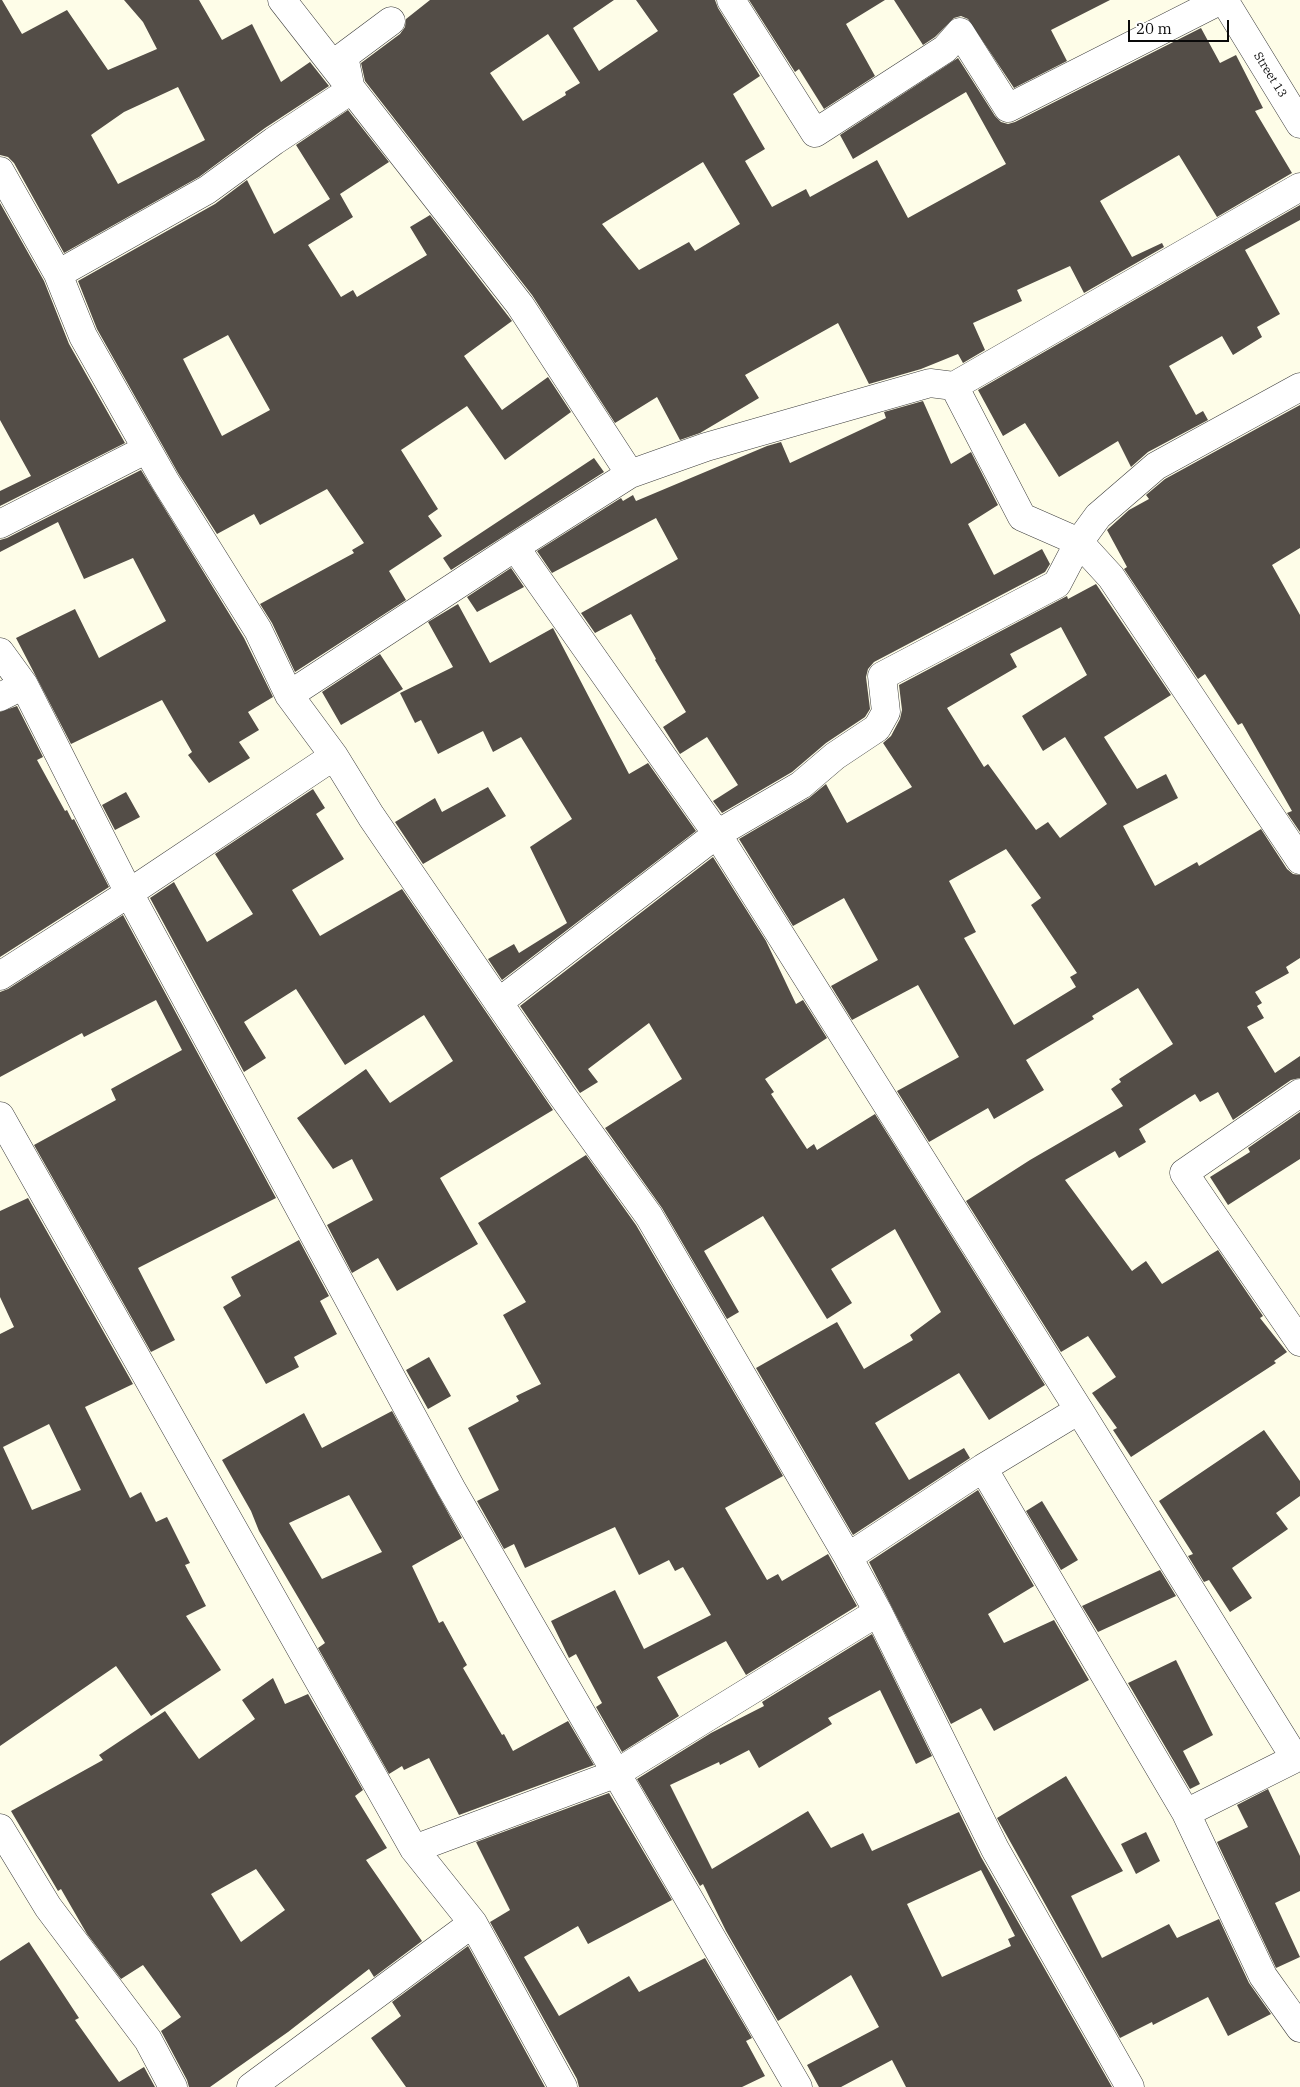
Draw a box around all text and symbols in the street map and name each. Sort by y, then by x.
scale bar [1130,10,1231,42]
text: 20 m [1136,19,1172,38]
street label: Street 13 [1250,50,1290,100]

